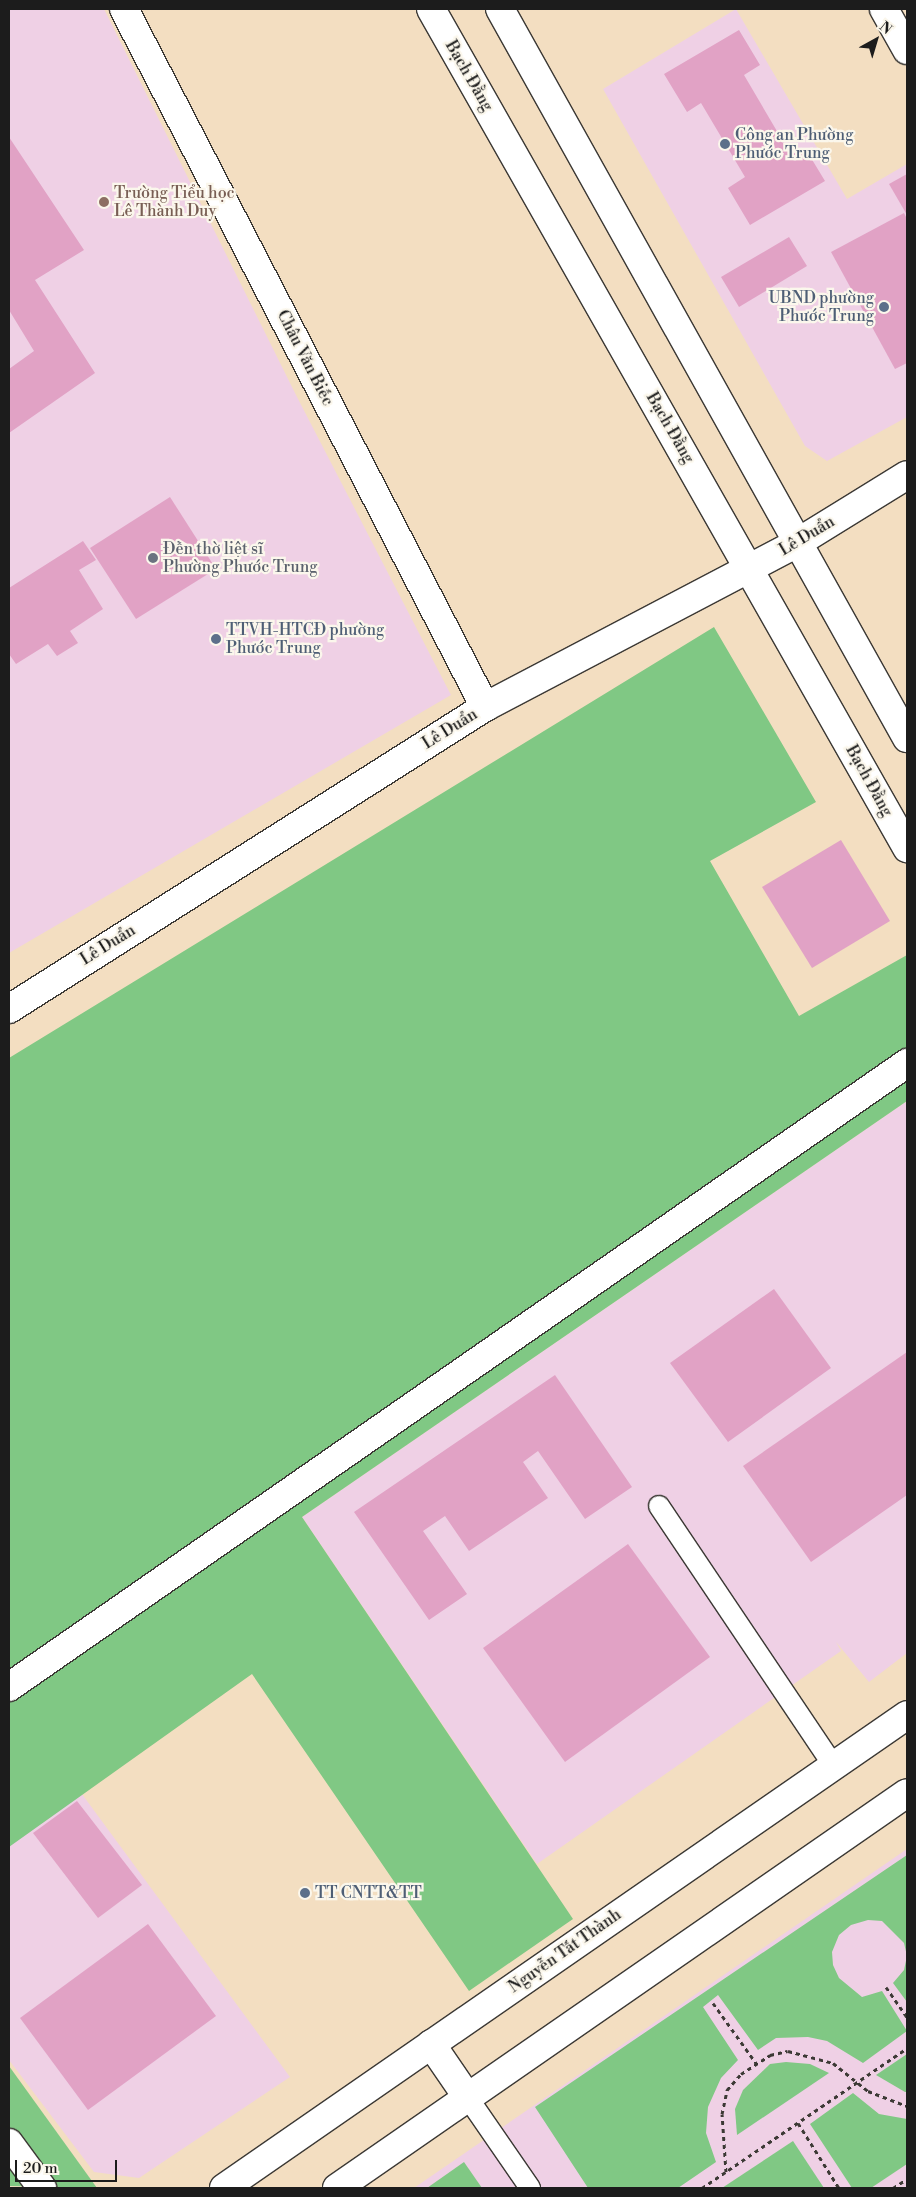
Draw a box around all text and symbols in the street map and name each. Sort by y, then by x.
north arrow [851,15,901,65]
text: N [875,18,895,39]
street label: Bạch Đằng [441,37,497,115]
place label: Công an Phường Phước Trung [735,125,853,163]
marker: Công an Phường Phước Trung [719,138,731,150]
place label: Trường Tiểu học Lê Thành Duy [114,183,235,221]
marker: Trường Tiểu học Lê Thành Duy [98,196,110,208]
place label: UBND phường Phước Trung [769,288,874,326]
marker: UBND phường Phước Trung [878,301,890,313]
street label: Châu Văn Biếc [273,307,337,409]
street label: Bạch Đằng [642,389,698,467]
street label: Lê Duẩn [776,512,838,560]
place label: Đền thờ liệt sĩ Phường Phước Trung [163,539,318,577]
marker: Đền thờ liệt sĩ Phường Phước Trung [147,552,159,564]
place label: TTVH-HTCĐ phường Phước Trung [226,620,384,658]
marker: TTVH-HTCĐ phường Phước Trung [210,633,222,645]
street label: Lê Duẩn [419,705,481,753]
street label: Bạch Đằng [842,742,896,820]
street label: Lê Duẩn [77,921,139,969]
place label: TT CNTT&TT [315,1883,422,1903]
marker: TT CNTT&TT [299,1887,311,1899]
street label: Nguyễn Tất Thành [505,1905,625,1997]
scale bar [18,2150,120,2182]
text: 20 m [23,2159,58,2178]

